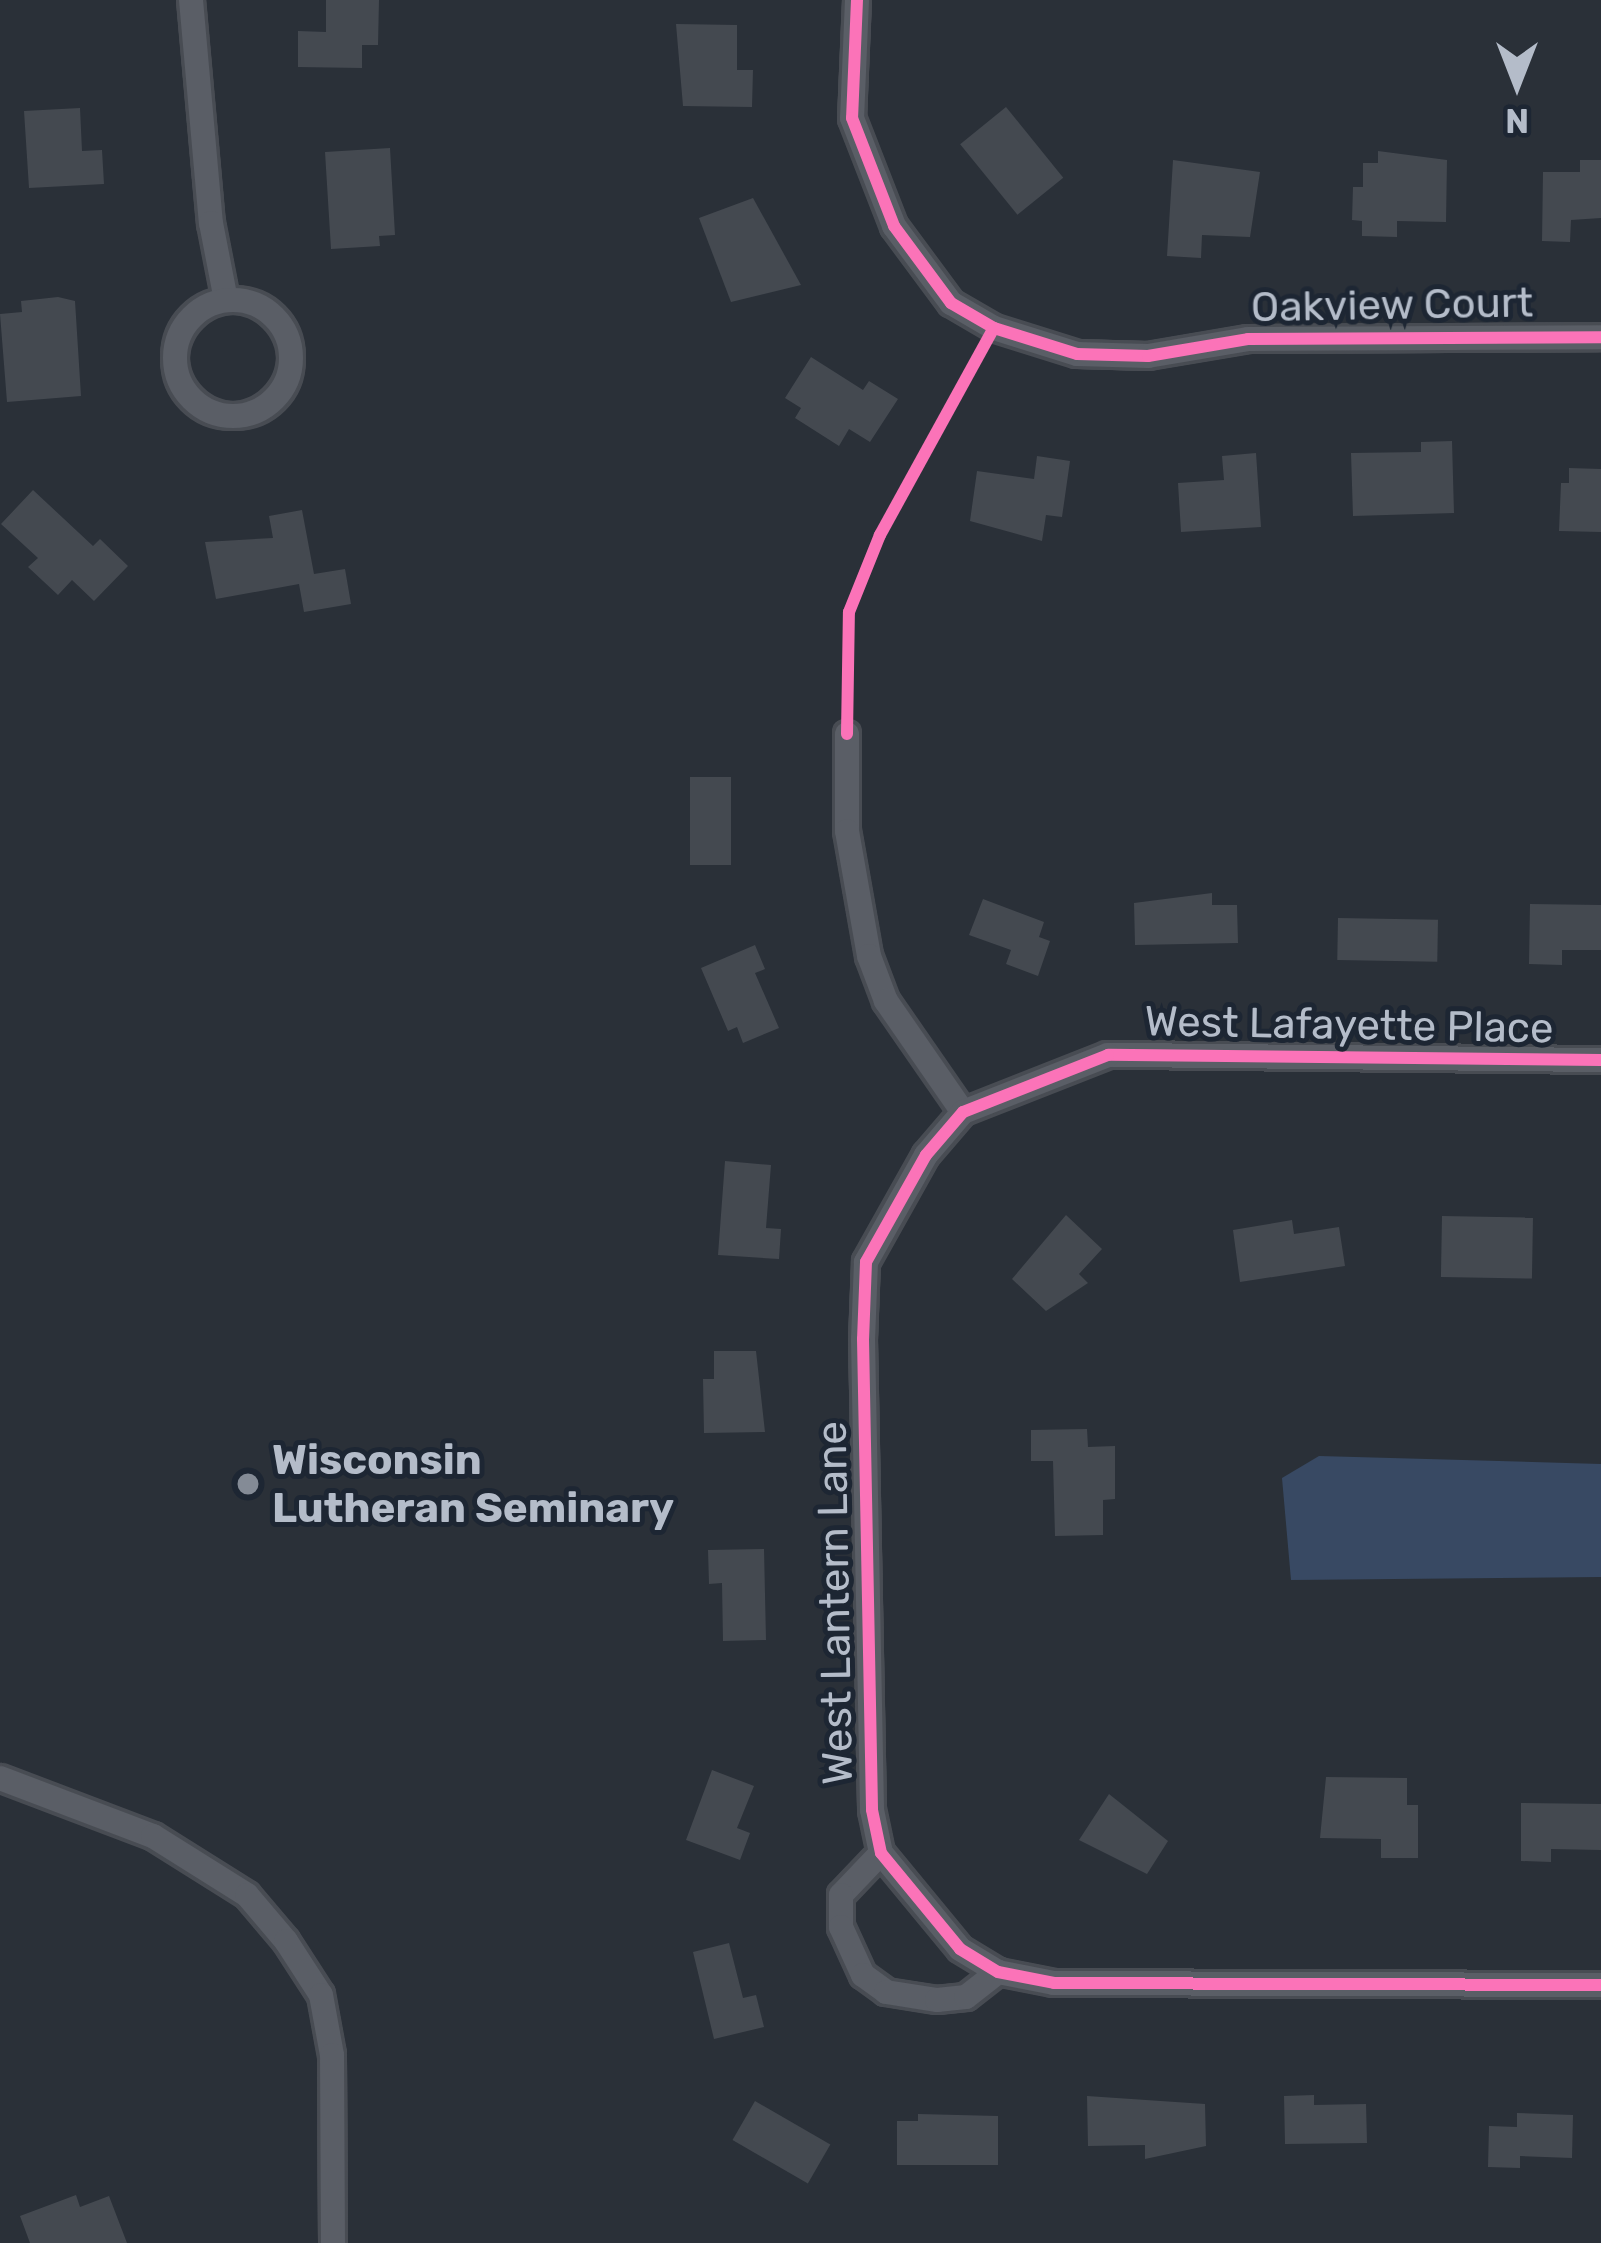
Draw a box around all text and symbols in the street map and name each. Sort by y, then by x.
north arrow [1457,24,1577,144]
text: N [1505,101,1529,140]
street label: Oakview Court [1250,277,1534,333]
street label: West Lafayette Place [1144,996,1554,1054]
street label: West Lantern Lane [807,1421,863,1785]
place label: Wisconsin Lutheran Seminary [272,1435,674,1534]
marker: Wisconsin Lutheran Seminary [235,1471,261,1497]

